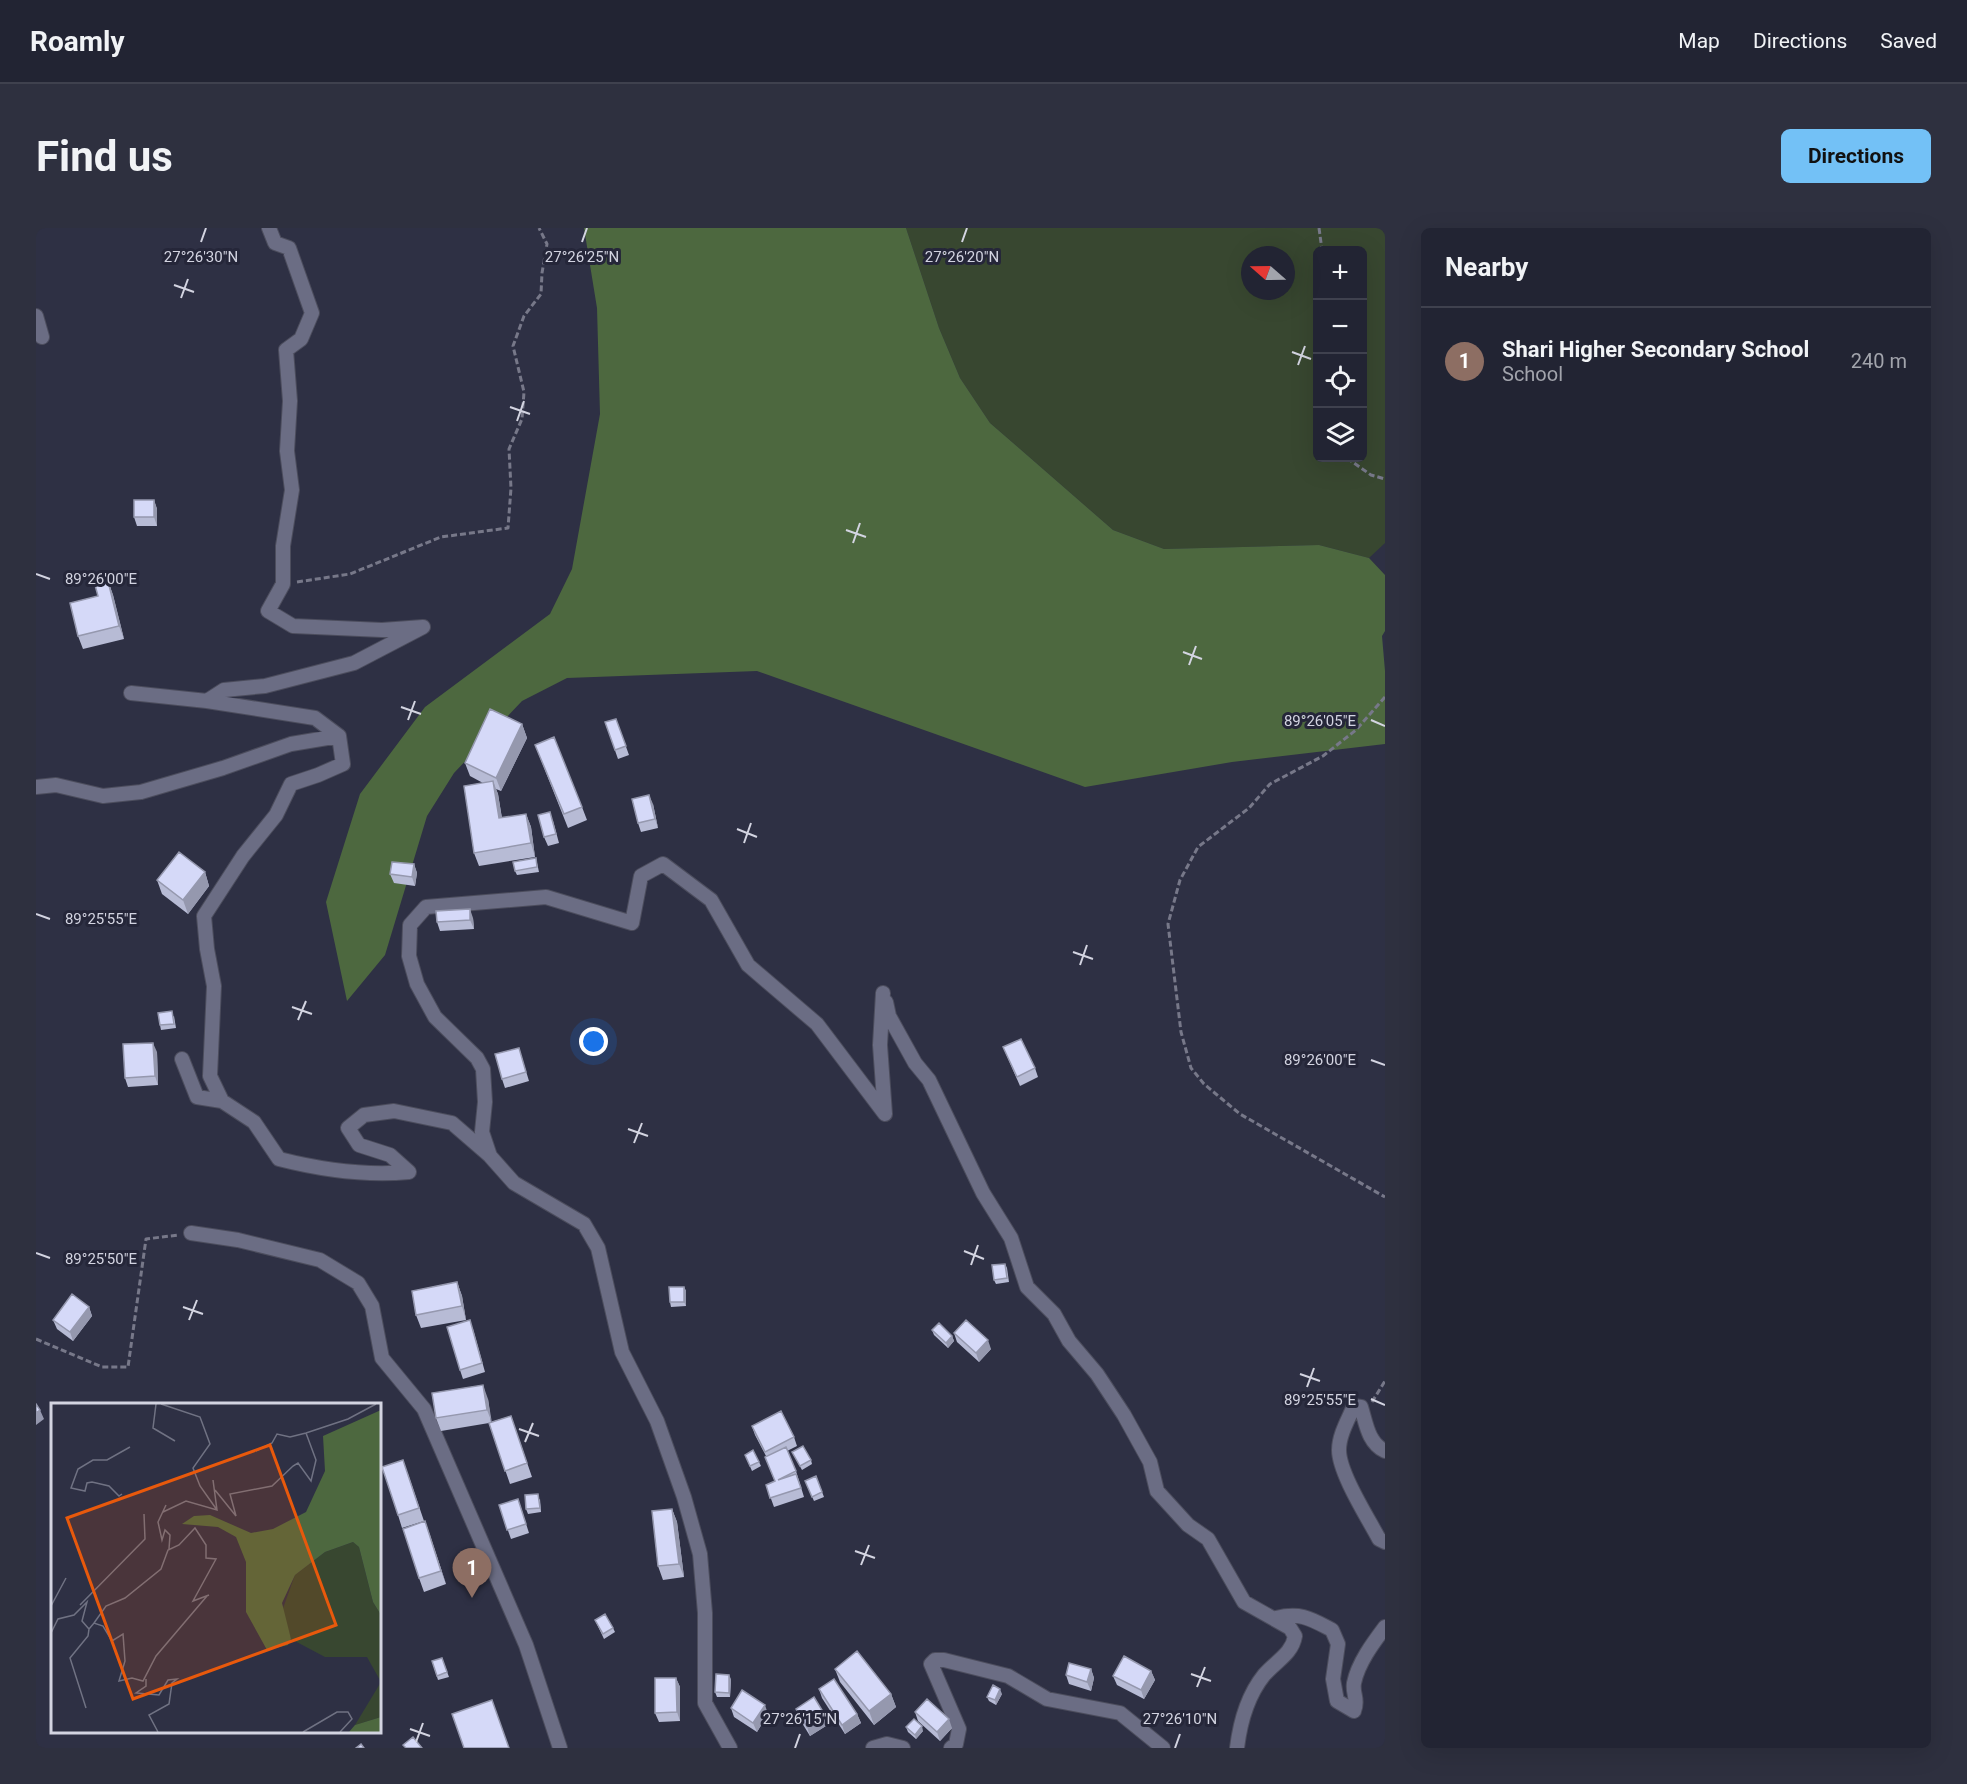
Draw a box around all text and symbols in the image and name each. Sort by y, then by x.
text: Roamly [30,25,125,58]
text: Map [1678,29,1720,53]
text: Directions [1753,29,1847,53]
text: Saved [1880,29,1937,53]
button: Directions [1781,129,1931,183]
text: Find us [36,132,173,181]
north arrow [1241,246,1295,300]
map controls [1313,246,1367,462]
button: + [1313,246,1367,300]
text: 27°26'30"N [164,248,238,266]
text: 27°26'25"N [545,248,619,266]
text: 27°26'20"N [925,248,999,266]
text: Nearby [1445,252,1528,282]
button: − [1313,300,1367,354]
text: Shari Higher Secondary School [1502,337,1809,362]
text: 1 [1459,349,1470,373]
text: 240 m [1851,349,1907,373]
button: locate [1313,354,1367,408]
text: School [1502,362,1563,386]
button: layers [1313,408,1367,462]
text: 89°26'00"E [65,570,138,588]
text: 89°26'05"E [1284,712,1357,730]
text: 89°25'55"E [65,910,138,928]
your location [579,1027,608,1056]
text: 89°26'00"E [1284,1051,1357,1069]
text: 89°25'50"E [65,1250,138,1268]
text: 89°25'55"E [1284,1391,1357,1409]
inset map [51,1403,381,1733]
pin: 1 [452,1548,492,1598]
text: 27°26'15"N [763,1710,837,1728]
text: 27°26'10"N [1143,1710,1217,1728]

